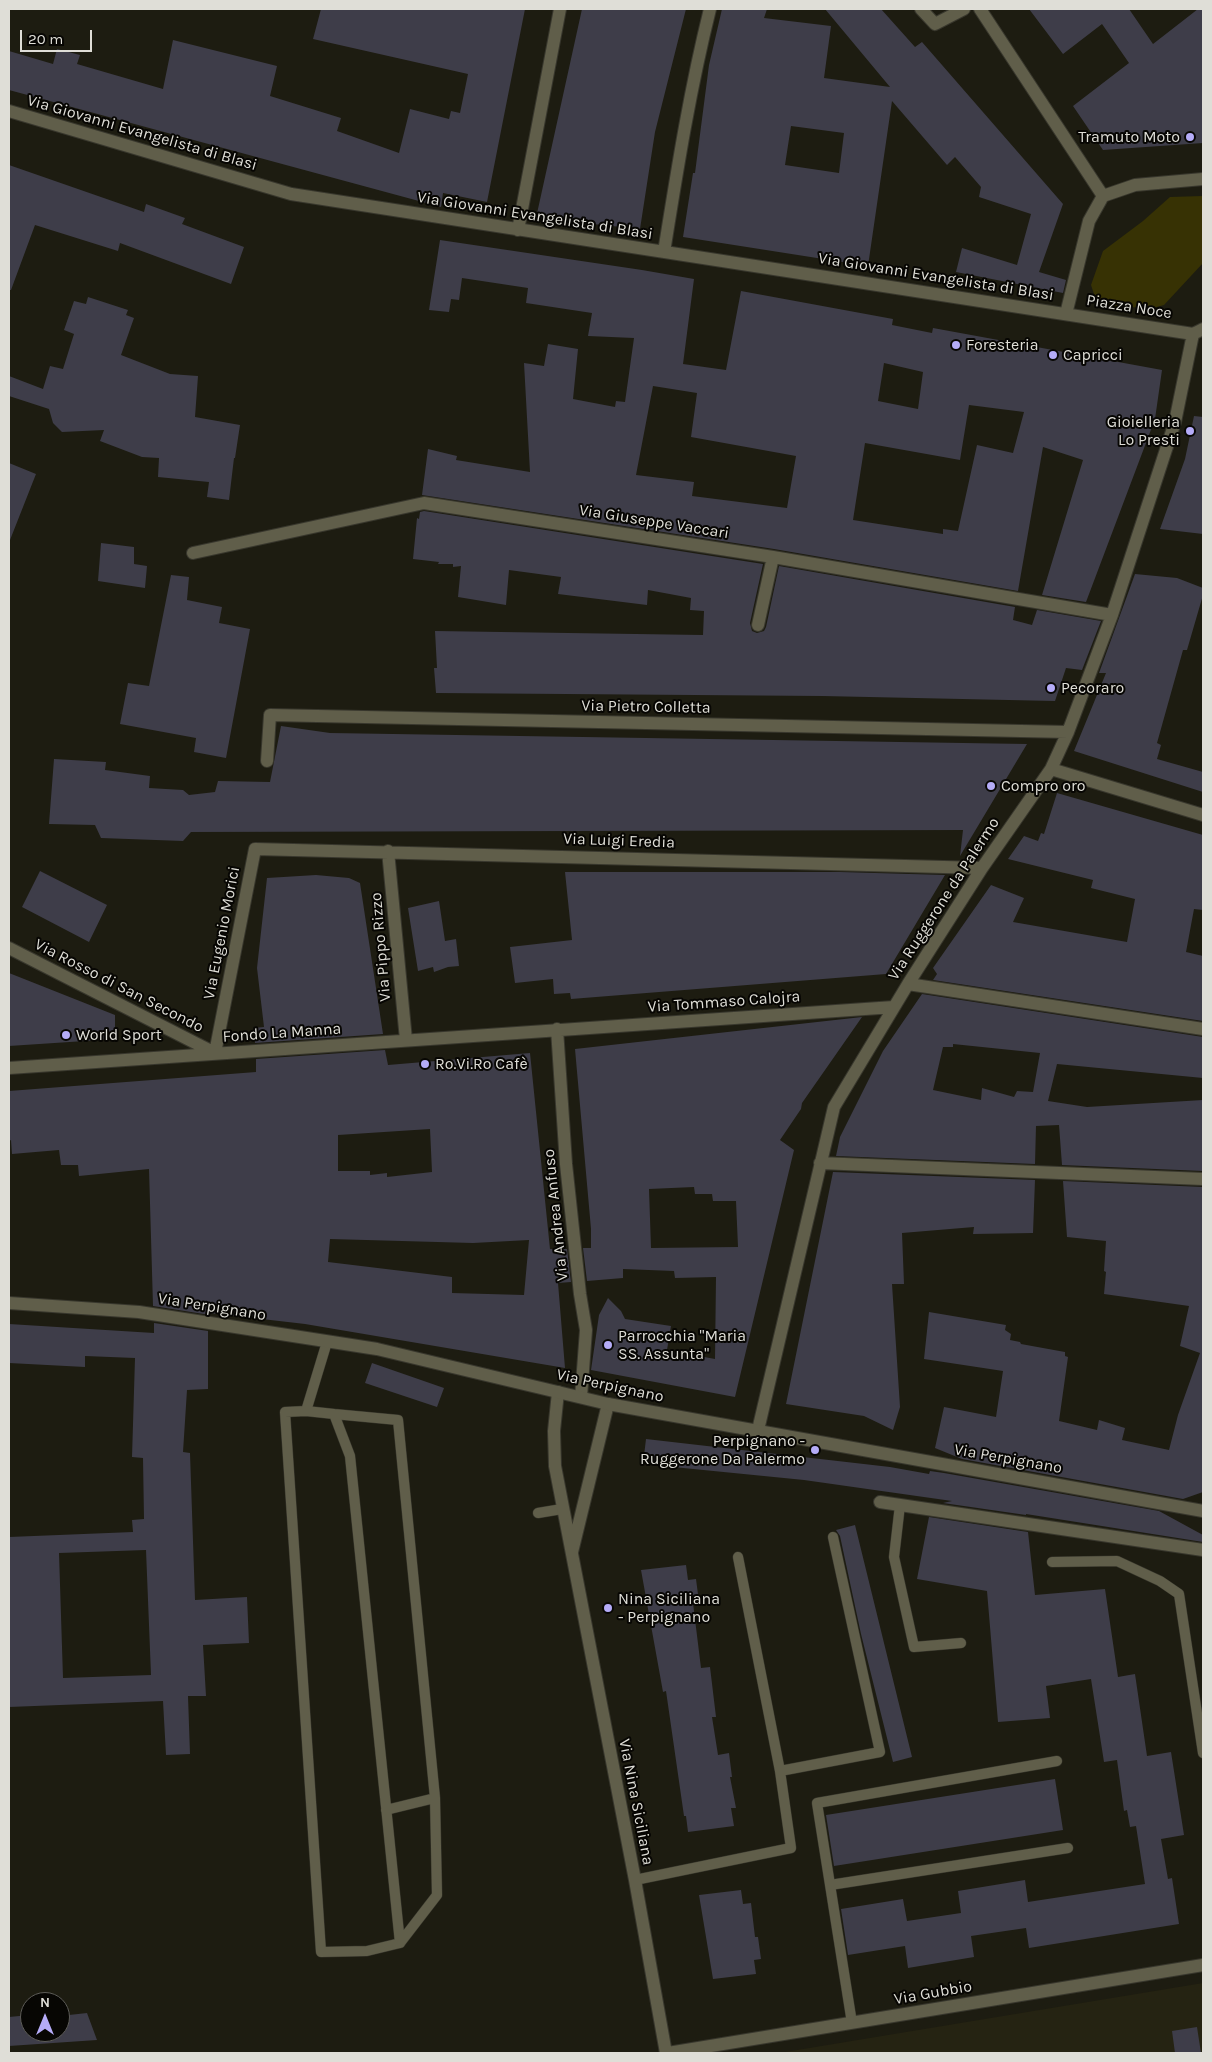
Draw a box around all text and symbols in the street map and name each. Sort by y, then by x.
scale bar [22,20,95,52]
text: 20 m [28,30,63,48]
street label: Via Giovanni Evangelista di Blasi [25,91,259,175]
place label: Tramuto Moto [1078,127,1180,147]
marker: Tramuto Moto [1184,131,1196,143]
street label: Via Giovanni Evangelista di Blasi [416,188,654,244]
street label: Via Giovanni Evangelista di Blasi [817,249,1055,305]
street label: Piazza Noce [1085,291,1173,323]
place label: Foresteria [966,335,1039,355]
marker: Foresteria [950,339,962,351]
place label: Capricci [1063,345,1123,365]
marker: Capricci [1047,349,1059,361]
place label: Gioielleria Lo Presti [1107,412,1180,450]
marker: Gioielleria Lo Presti [1184,425,1196,437]
street label: Via Giuseppe Vaccari [578,501,730,543]
place label: Pecoraro [1061,678,1124,698]
marker: Pecoraro [1045,682,1057,694]
street label: Via Pietro Colletta [581,696,711,718]
place label: Compro oro [1001,776,1085,796]
marker: Compro oro [985,780,997,792]
street label: Via Ruggerone da Palermo [884,814,1004,984]
street label: Via Luigi Eredia [563,829,675,853]
street label: Via Eugenio Morici [200,865,244,1001]
street label: Via Pippo Rizzo [367,892,395,1002]
street label: Via Rosso di San Secondo [31,935,207,1037]
street label: Via Tommaso Calojra [647,987,801,1017]
street label: Fondo La Manna [222,1019,342,1047]
place label: World Sport [76,1025,162,1045]
marker: World Sport [60,1029,72,1041]
place label: Ro.Vi.Ro Cafè [435,1054,528,1074]
marker: Ro.Vi.Ro Cafè [419,1058,431,1070]
street label: Via Andrea Anfuso [540,1148,572,1282]
street label: Via Perpignano [157,1289,267,1325]
place label: Parrocchia "Maria SS. Assunta" [618,1326,746,1364]
marker: Parrocchia "Maria SS. Assunta" [602,1339,614,1351]
street label: Via Perpignano [555,1365,665,1407]
place label: Perpignano - Ruggerone Da Palermo [640,1431,805,1469]
street label: Via Perpignano [953,1440,1063,1478]
marker: Perpignano - Ruggerone Da Palermo [809,1444,821,1456]
place label: Nina Siciliana - Perpignano [618,1589,720,1627]
marker: Nina Siciliana - Perpignano [602,1602,614,1614]
street label: Via Nina Siciliana [614,1737,658,1867]
street label: Via Gubbio [893,1977,973,2009]
north arrow [20,1992,70,2042]
text: N [40,1994,50,2011]

